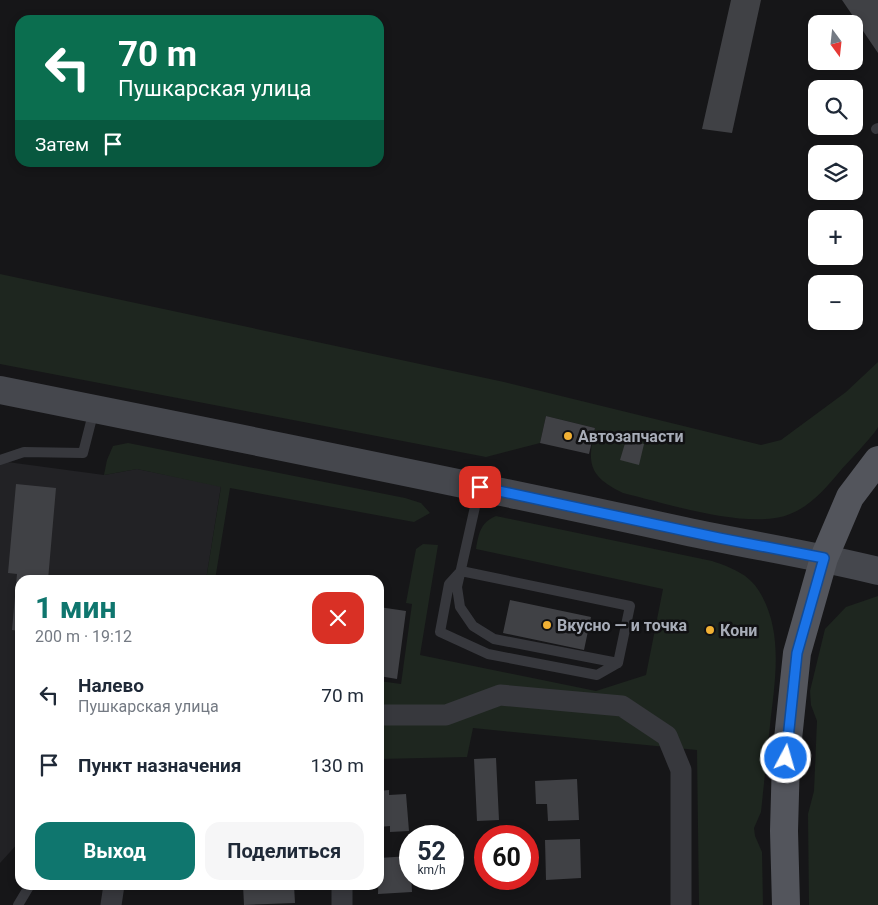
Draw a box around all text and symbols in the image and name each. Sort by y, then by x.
north arrow [808,15,862,70]
map controls [808,15,863,330]
text: 70 m [118,34,197,75]
icon: left [35,35,100,100]
text: Пушкарская улица [118,76,311,101]
button: search [808,80,863,135]
icon: arrive [99,130,127,158]
text: Затем [35,133,89,156]
button: layers [808,145,863,200]
button: + [808,210,863,265]
button: − [808,275,863,330]
place label: Автозапчасти [578,427,683,446]
marker: Автозапчасти [562,430,574,442]
pin [459,466,501,508]
icon: arrive [466,473,494,501]
text: 1 мин [35,590,116,625]
button: close [312,592,364,644]
place label: Вкусно — и точка [557,616,688,635]
marker: Вкусно — и точка [541,619,553,631]
place label: Кони [720,621,757,640]
marker: Кони [704,624,716,636]
text: 200 m · 19:12 [35,627,132,646]
text: Налево [78,674,144,697]
icon: left [35,681,63,709]
text: 70 m [321,684,364,707]
text: Пушкарская улица [78,697,219,716]
position arrow [759,731,811,783]
icon: arrive [35,751,63,779]
text: Пункт назначения [78,754,241,777]
text: 130 m [311,754,364,777]
button: Выход [35,822,195,880]
button: Поделиться [205,822,364,880]
speed limit sign: 60 [474,825,539,890]
text: 52 [417,837,446,866]
text: km/h [417,863,446,877]

